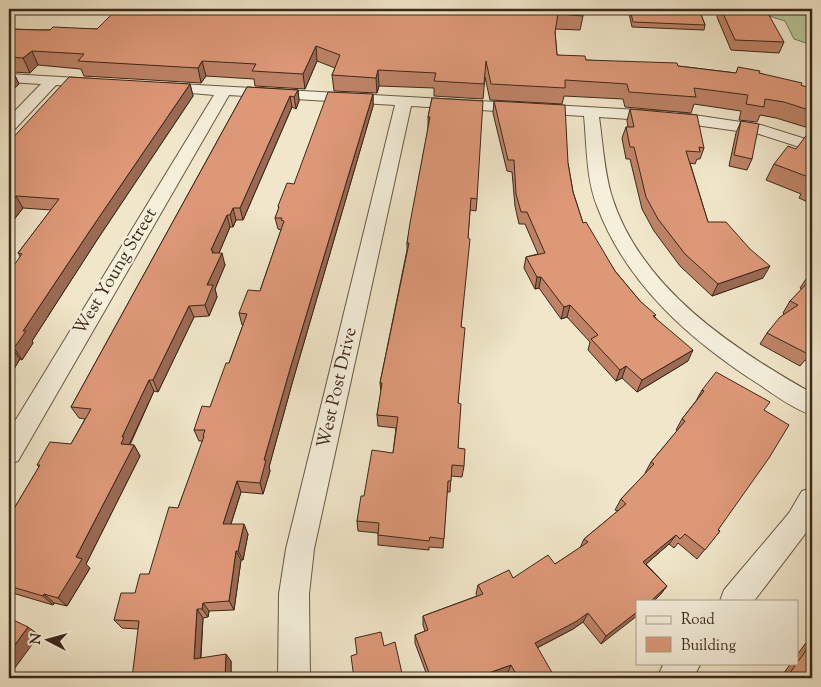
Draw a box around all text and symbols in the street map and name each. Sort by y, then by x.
street label: West Young Street [68,203,164,341]
street label: West Post Drive [311,325,365,451]
legend [636,600,798,664]
text: Road [681,610,715,631]
north arrow [22,614,72,664]
text: N [27,632,48,645]
text: Building [681,636,736,657]

